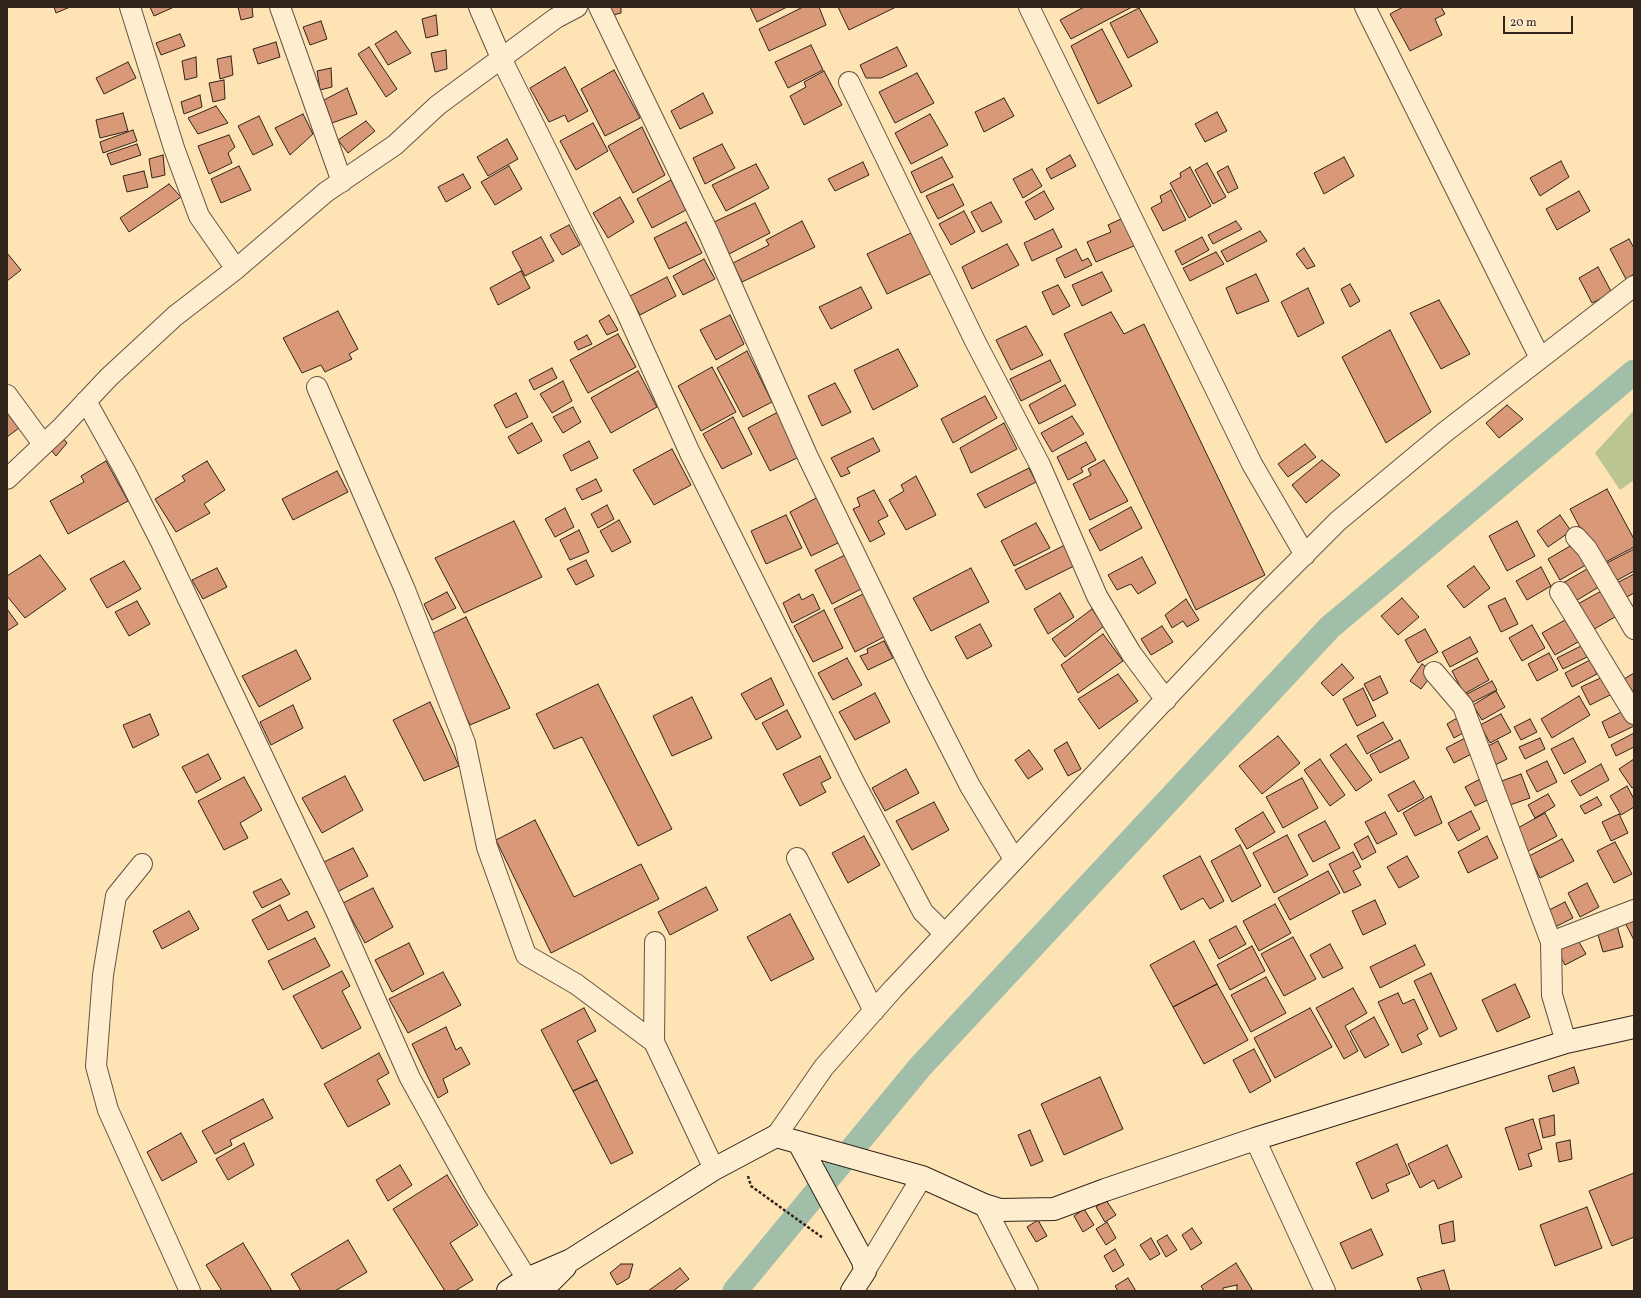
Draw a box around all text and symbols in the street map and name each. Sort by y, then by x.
scale bar [1505,8,1575,34]
text: 20 m [1510,15,1537,31]

